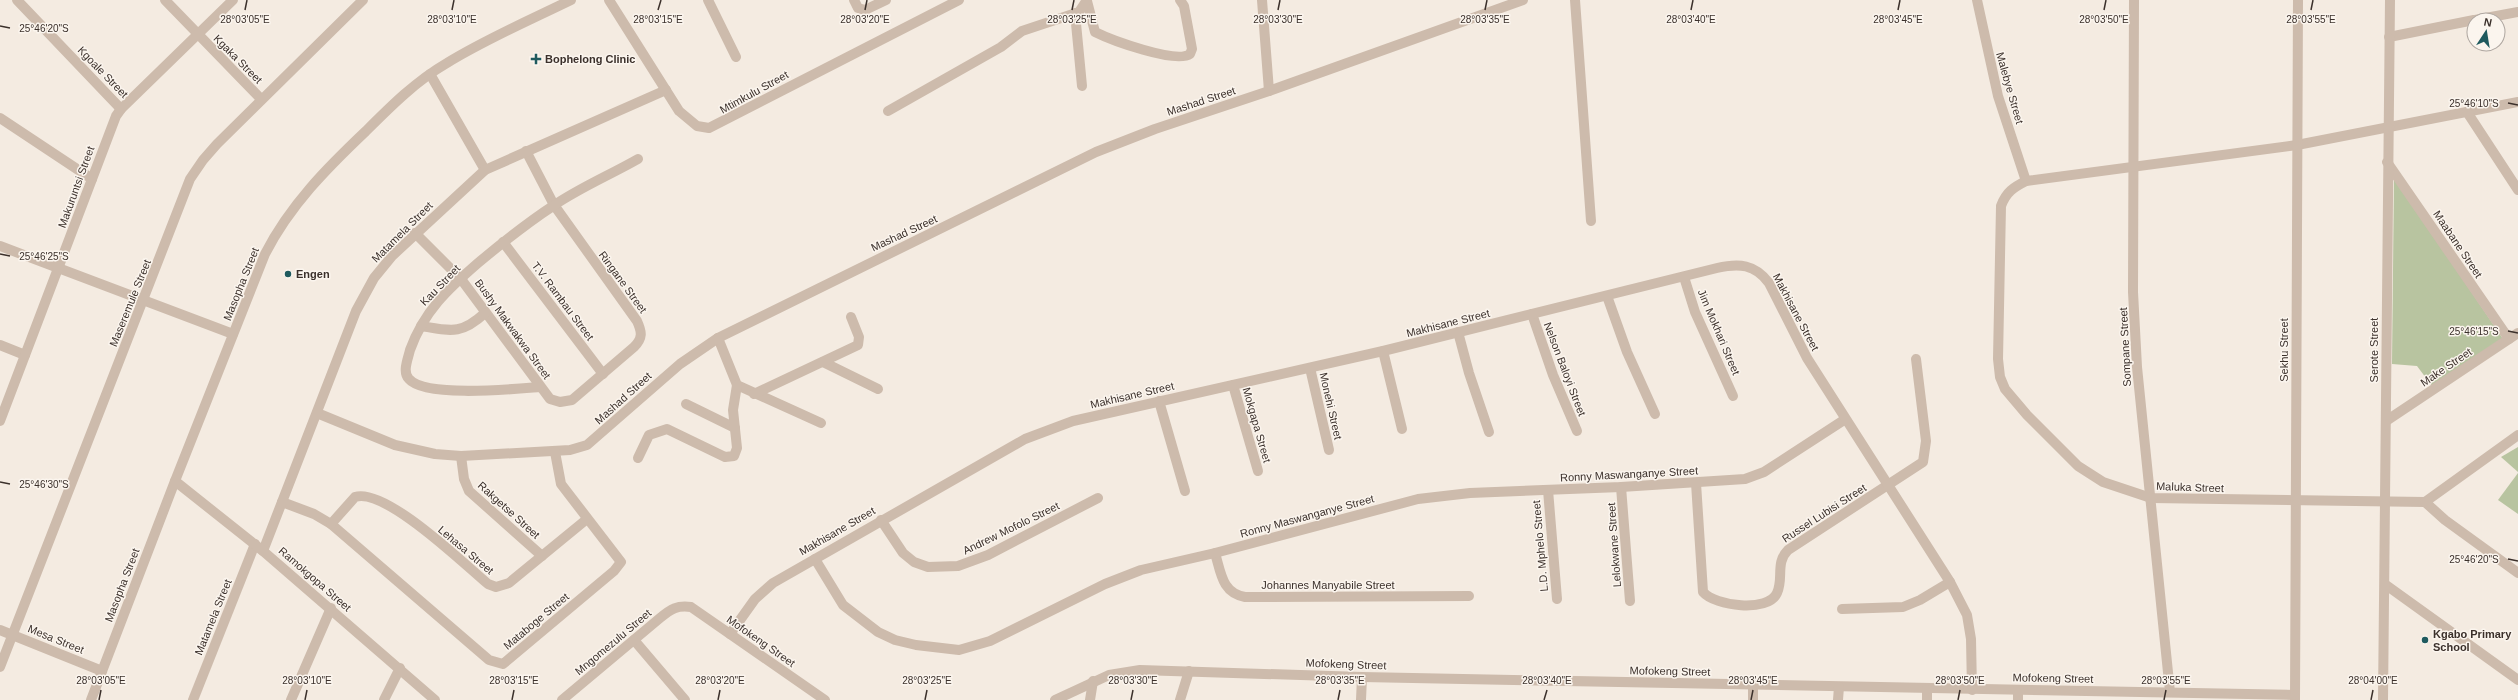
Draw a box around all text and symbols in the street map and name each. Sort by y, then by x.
north arrow [2466,12,2506,52]
text: 28°03'05"E [220,14,270,25]
text: 28°03'10"E [427,14,477,25]
text: 28°03'15"E [633,14,683,25]
text: 28°03'20"E [840,14,890,25]
text: 28°03'25"E [1047,14,1097,25]
text: 28°03'30"E [1253,14,1303,25]
text: 28°03'35"E [1460,14,1510,25]
text: 28°03'40"E [1666,14,1716,25]
text: 28°03'45"E [1873,14,1923,25]
text: 28°03'50"E [2079,14,2129,25]
text: 28°03'55"E [2286,14,2336,25]
text: N [2483,16,2493,29]
text: 25°46'20"S [19,23,69,34]
street label: Kgaka Street [211,32,265,86]
street label: Kgoale Street [76,44,130,100]
street label: Malebye Street [1994,51,2026,125]
marker: Bophelong Clinic [530,53,542,65]
place label: Bophelong Clinic [545,53,635,65]
street label: Mtimkulu Street [718,68,790,116]
street label: Mashad Street [1165,84,1237,118]
text: 25°46'10"S [2449,98,2499,109]
street label: Makuruntsi Street [56,144,96,230]
street label: Matamela Street [369,199,435,265]
street label: Maabane Street [2431,208,2485,280]
street label: Mashad Street [869,212,939,254]
street label: Masopha Street [221,246,261,322]
street label: Ringane Street [597,249,649,315]
text: 25°46'25"S [19,251,69,262]
street label: Maseremule Street [107,258,153,348]
street label: T.V. Rambau Street [530,259,596,343]
street label: Kau Street [418,262,462,308]
place label: Engen [296,268,330,280]
marker: Engen [283,269,293,279]
street label: Makhisane Street [1771,271,1821,353]
street label: Bushy Makwakwa Street [473,277,553,381]
street label: Jim Mokhari Street [1696,287,1742,377]
street label: Makhisane Street [1405,307,1491,339]
street label: Sompane Street [2117,307,2133,387]
street label: Sekhu Street [2278,318,2290,382]
street label: Serote Street [2368,318,2380,382]
street label: Nelson Baloyi Street [1542,320,1588,418]
text: 25°46'15"S [2449,326,2499,337]
street label: Make Street [2418,345,2474,389]
street label: Mashad Street [592,370,654,426]
street label: Monehi Street [1317,371,1345,441]
street label: Makhisane Street [1089,380,1175,410]
street label: Mokgapa Street [1241,386,1273,464]
street label: Ronny Maswanganye Street [1560,464,1698,484]
text: 25°46'30"S [19,479,69,490]
street label: Rakgetse Street [476,479,542,541]
street label: Maluka Street [2156,480,2224,494]
street label: Russel Lubisi Street [1780,481,1868,545]
street label: Ronny Maswanganye Street [1239,492,1375,540]
street label: Andrew Mofolo Street [961,499,1061,557]
street label: L.D. Mphelo Street [1530,500,1550,592]
street label: Lelokwane Street [1605,502,1623,588]
street label: Makhisane Street [797,504,877,558]
street label: Lehasa Street [436,523,496,577]
street label: Ramokgopa Street [276,544,354,614]
street label: Masopha Street [102,547,142,623]
text: 25°46'20"S [2449,554,2499,565]
street label: Matamela Street [192,577,234,657]
street label: Johannes Manyabile Street [1261,579,1395,591]
street label: Mataboge Street [501,590,571,652]
street label: Mngomezulu Street [573,607,653,677]
street label: Mofokeng Street [724,613,798,669]
street label: Mesa Street [26,622,86,656]
place label: Kgabo Primary School [2433,628,2512,653]
marker: Kgabo Primary School [2420,635,2430,645]
street label: Mofokeng Street [1305,657,1387,671]
street label: Mofokeng Street [1630,664,1710,678]
street label: Mofokeng Street [2013,671,2093,685]
text: 28°03'05"E [76,675,126,686]
text: 28°03'10"E [282,675,332,686]
text: 28°03'15"E [489,675,539,686]
text: 28°03'20"E [695,675,745,686]
text: 28°03'25"E [902,675,952,686]
text: 28°03'30"E [1108,675,1158,686]
text: 28°03'35"E [1315,675,1365,686]
text: 28°03'40"E [1522,675,1572,686]
text: 28°03'45"E [1728,675,1778,686]
text: 28°03'50"E [1935,675,1985,686]
text: 28°03'55"E [2141,675,2191,686]
text: 28°04'00"E [2348,675,2398,686]

